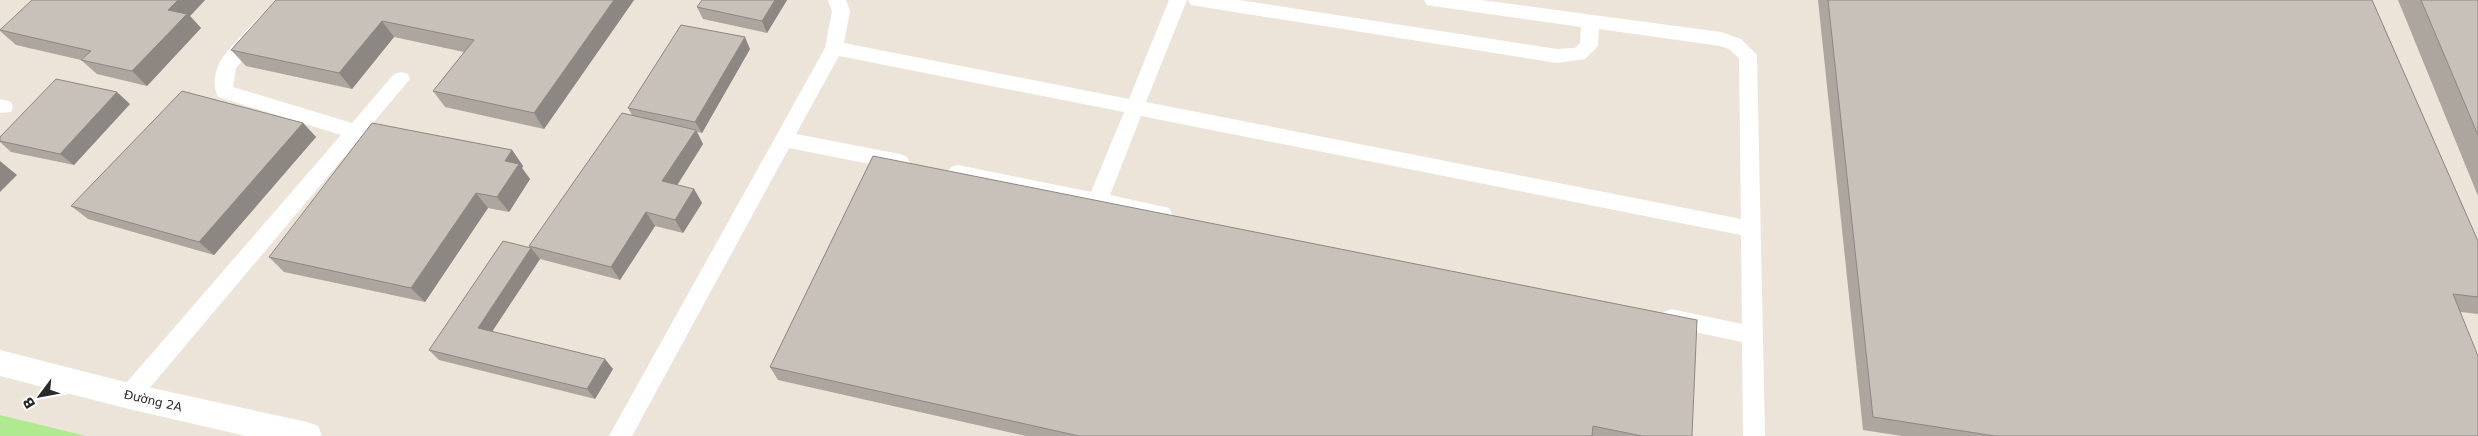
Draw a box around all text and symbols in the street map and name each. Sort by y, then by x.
north arrow [15,371,65,421]
street label: Đường 2A [123,388,184,415]
text: B [19,394,39,412]

